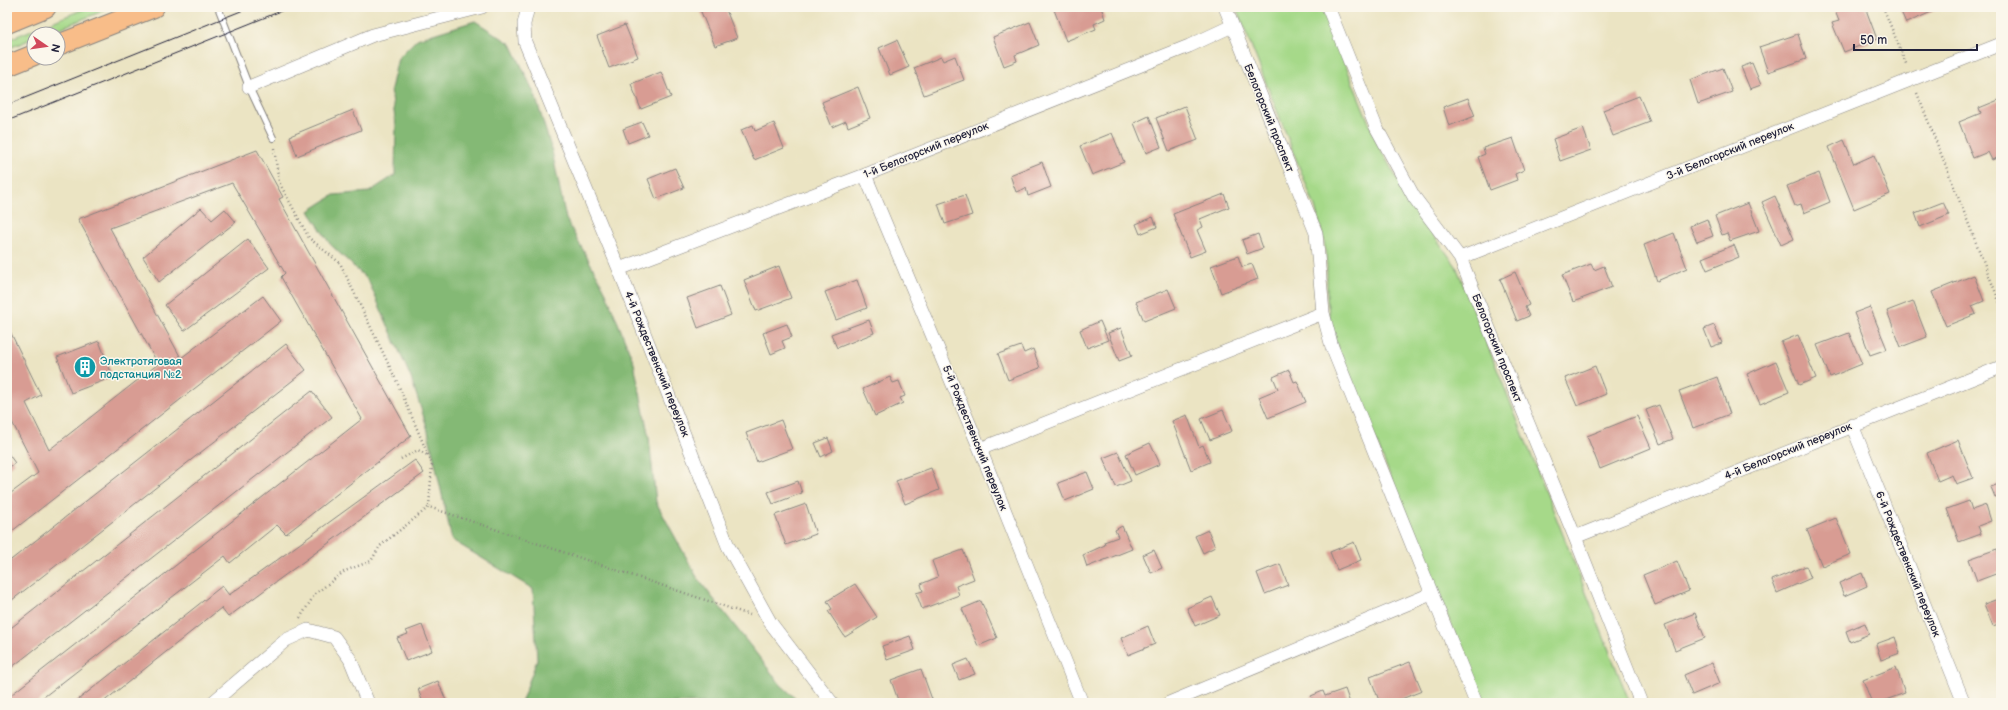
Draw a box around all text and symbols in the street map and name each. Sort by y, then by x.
north arrow [26,26,66,66]
scale bar [1854,26,1977,52]
text: 50 m [1860,33,1887,48]
text: N [48,43,63,54]
street label: Белогорский проспект [1241,62,1297,174]
street label: 1-й Белогорский переулок [862,119,991,181]
street label: 3-й Белогорский переулок [1664,119,1796,183]
street label: 4-й Рождественский переулок [622,289,692,439]
street label: Белогорский проспект [1469,292,1525,404]
building icon: Электротяговая подстанция №2 [72,354,98,380]
place label: Электротяговая подстанция №2 [100,355,182,381]
street label: 5-й Рождественский переулок [940,363,1010,513]
street label: 4-й Белогорский переулок [1722,419,1854,483]
street label: 6-й Рождественский переулок [1873,489,1943,639]

